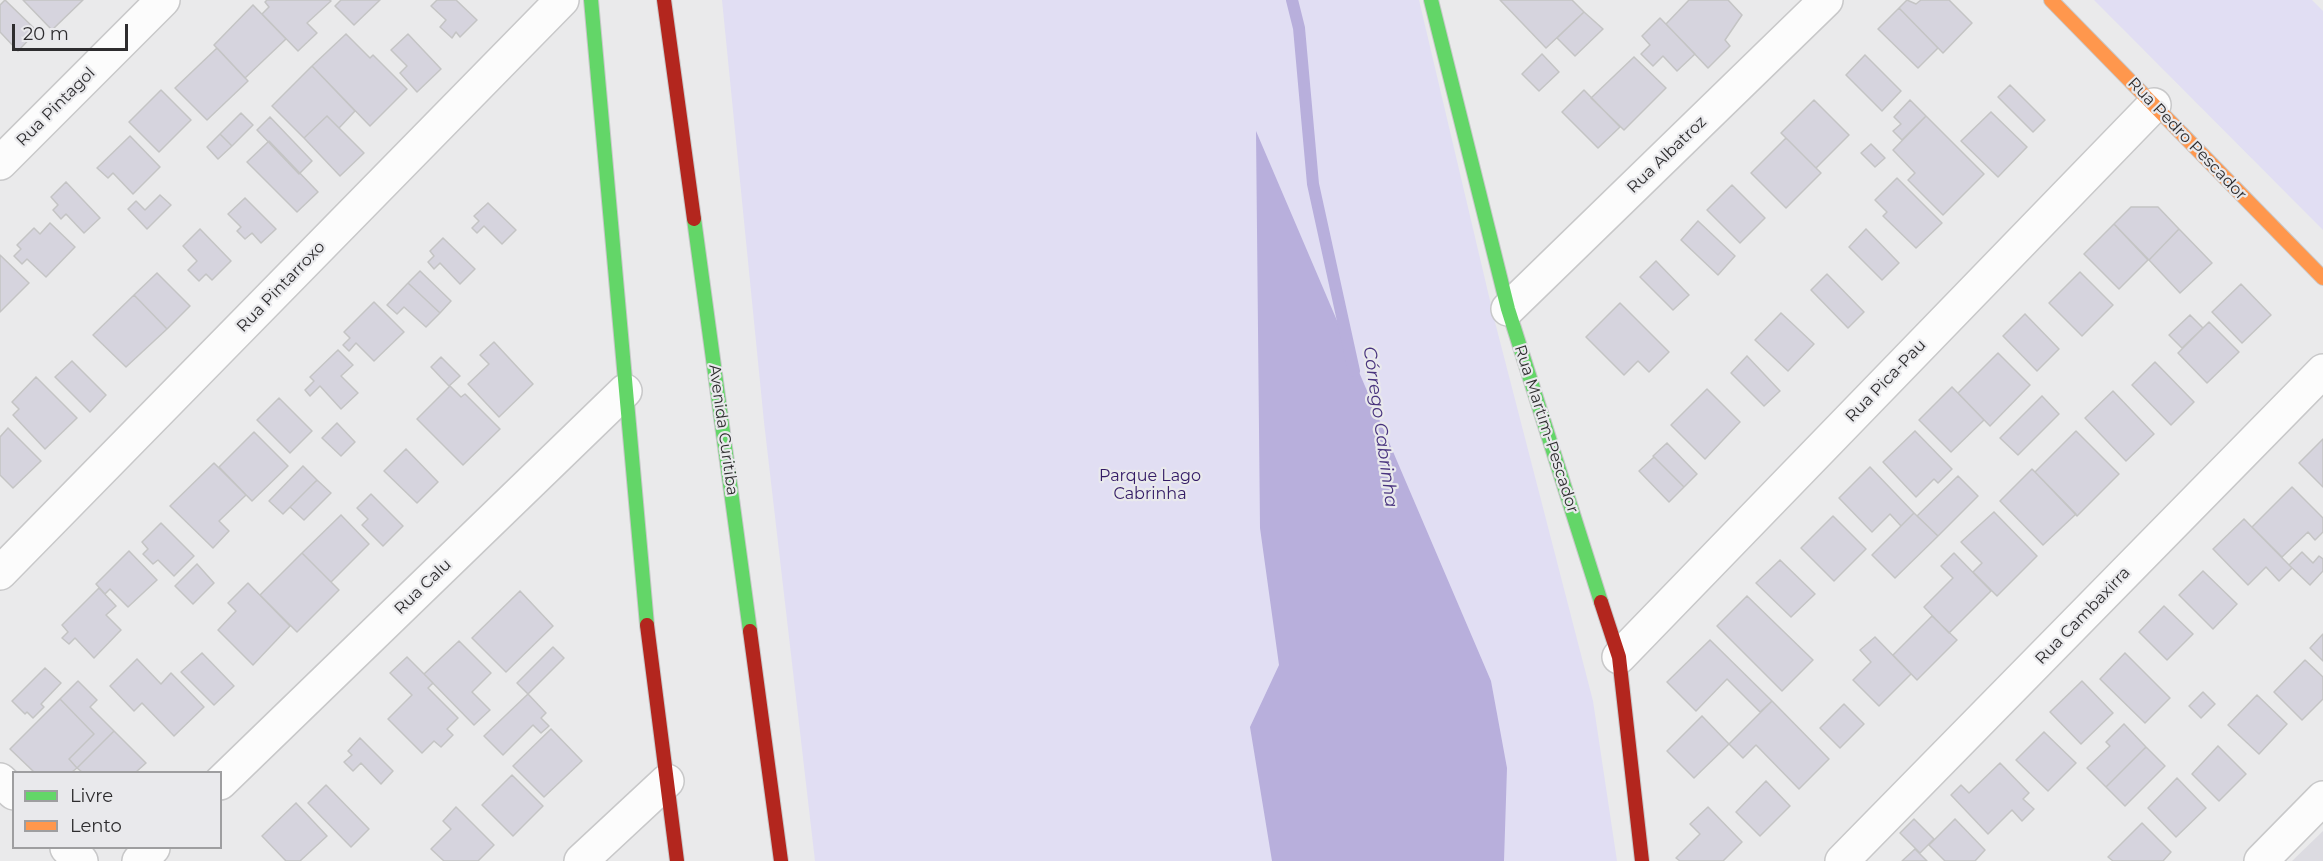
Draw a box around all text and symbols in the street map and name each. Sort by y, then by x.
scale bar [15,12,130,50]
text: 20 m [23,23,69,45]
street label: Rua Pintagol [13,64,99,150]
street label: Rua Pedro Pescador [2124,74,2250,204]
street label: Rua Albatroz [1623,112,1711,198]
street label: Rua Pintarroxo [233,238,329,336]
street label: Rua Pica-Pau [1842,336,1930,426]
street label: Rua Martim-Pescador [1510,342,1582,516]
water label: Córrego Cabrinha [1358,345,1402,509]
street label: Avenida Curitiba [704,363,742,497]
park label: Parque Lago Cabrinha [1099,466,1201,504]
street label: Rua Calu [391,555,455,619]
street label: Rua Cambaxirra [2032,563,2134,669]
legend [12,771,222,849]
text: Livre [70,785,113,807]
text: Lento [70,815,122,837]

